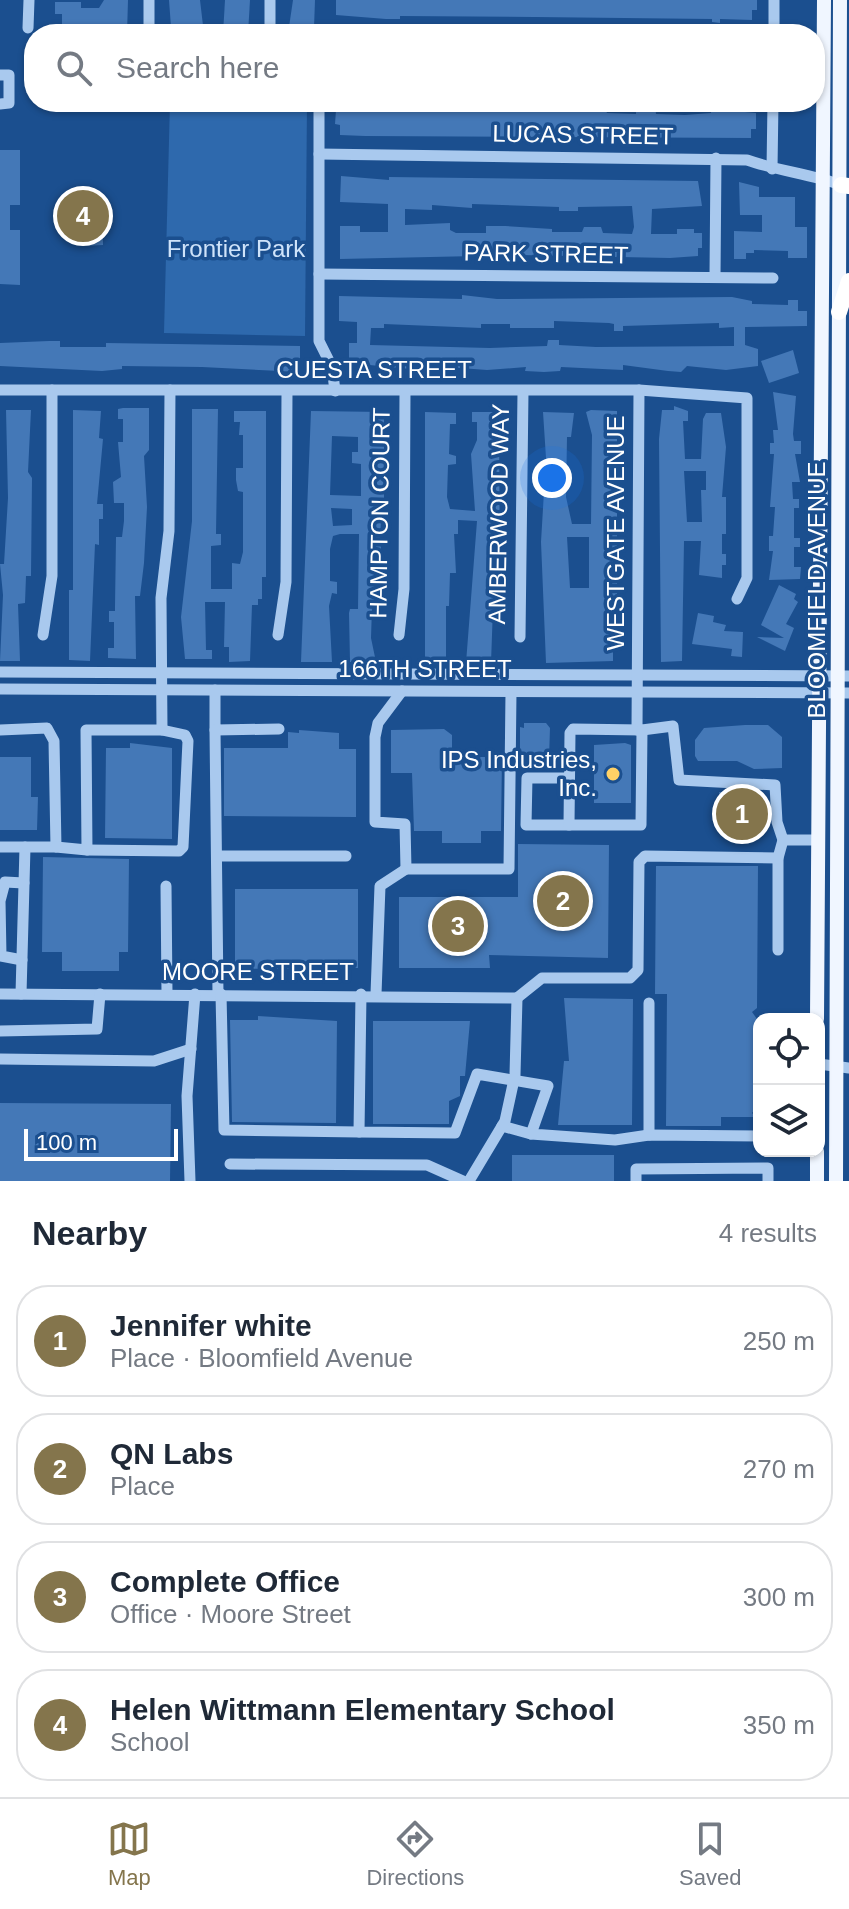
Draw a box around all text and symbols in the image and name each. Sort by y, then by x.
search box [24,24,825,112]
icon: search [52,46,96,90]
text: Search here [116,51,279,84]
street label: LUCAS STREET [492,119,674,150]
pin: 4 [57,186,109,246]
park label: Frontier Park [167,235,306,262]
street label: PARK STREET [463,239,629,268]
street label: CUESTA STREET [276,356,472,383]
street label: AMBERWOOD WAY [483,403,514,625]
street label: HAMPTON COURT [364,407,395,619]
street label: WESTGATE AVENUE [602,415,629,651]
your location [532,458,572,498]
street label: BLOOMFIELD AVENUE [803,462,830,718]
street label: 166TH STREET [338,655,512,682]
place label: IPS Industries, Inc. [441,746,597,801]
marker: IPS Industries, Inc. [604,765,622,783]
pin: 1 [716,784,768,844]
pin: 2 [537,871,589,931]
pin: 3 [432,896,484,956]
street label: MOORE STREET [162,958,354,985]
map controls [753,1013,825,1157]
button: locate [753,1013,825,1085]
button: layers [753,1085,825,1157]
scale bar [24,1125,178,1161]
text: 100 m [36,1130,97,1155]
text: Nearby [32,1214,147,1252]
text: 4 results [719,1218,817,1248]
text: Jennifer white [110,1309,312,1342]
text: 1 [53,1326,67,1356]
text: 250 m [743,1326,815,1356]
text: Place · Bloomfield Avenue [110,1343,413,1373]
text: QN Labs [110,1437,233,1470]
text: 2 [53,1454,67,1484]
text: 270 m [743,1454,815,1484]
text: Place [110,1471,175,1501]
text: Complete Office [110,1565,340,1598]
text: 3 [53,1582,67,1612]
text: 300 m [743,1582,815,1612]
text: Office · Moore Street [110,1599,351,1629]
text: Helen Wittmann Elementary School [110,1693,615,1726]
text: 4 [53,1710,67,1740]
text: 350 m [743,1710,815,1740]
text: School [110,1727,190,1757]
tab: Map [107,1817,151,1891]
tab: Directions [366,1817,464,1891]
tab: Saved [679,1817,742,1891]

